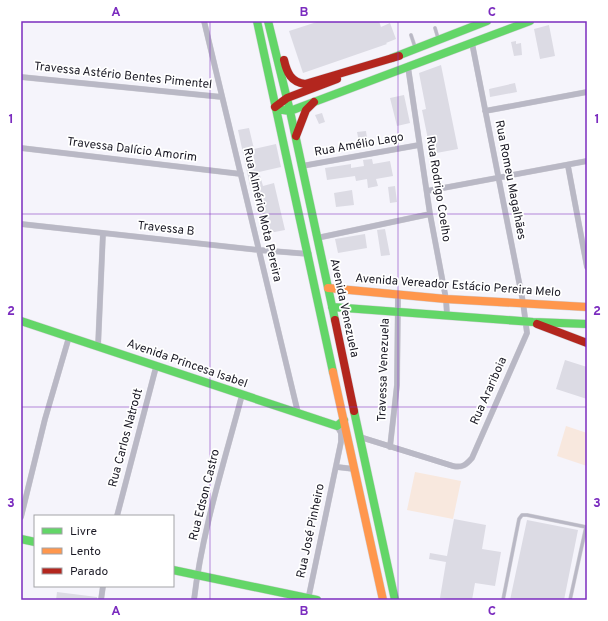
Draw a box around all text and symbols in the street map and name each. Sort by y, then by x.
text: A [111,5,121,21]
text: B [300,5,309,21]
text: C [488,5,496,21]
street label: Travessa Astério Bentes Pimentel [33,59,213,93]
text: 1 [8,112,14,128]
text: 1 [594,112,600,128]
street label: Rua Romeu Magalhães [491,119,529,241]
street label: Rua Amélio Lago [313,129,405,161]
street label: Travessa Dalício Amorim [66,134,198,166]
street label: Rua Rodrigo Coelho [422,135,454,243]
street label: Rua Almério Mota Pereira [239,146,285,284]
street label: Travessa B [137,218,195,240]
street label: Avenida Venezuela [326,257,362,359]
street label: Avenida Vereador Estácio Pereira Melo [355,271,562,301]
text: 2 [7,304,15,320]
text: 2 [593,304,601,320]
street label: Travessa Venezuela [374,318,394,422]
street label: Avenida Princesa Isabel [125,336,249,392]
street label: Rua Arariboia [467,354,511,428]
street label: Rua Carlos Natrodt [105,387,147,489]
street label: Rua Edson Castro [186,447,224,542]
street label: Rua José Pinheiro [293,482,329,580]
text: 3 [7,496,15,512]
text: 3 [593,496,601,512]
legend [34,515,174,587]
text: Livre [70,524,97,540]
text: Lento [70,544,101,560]
text: Parado [70,564,108,580]
text: A [111,604,121,620]
text: B [300,604,309,620]
text: C [488,604,496,620]

